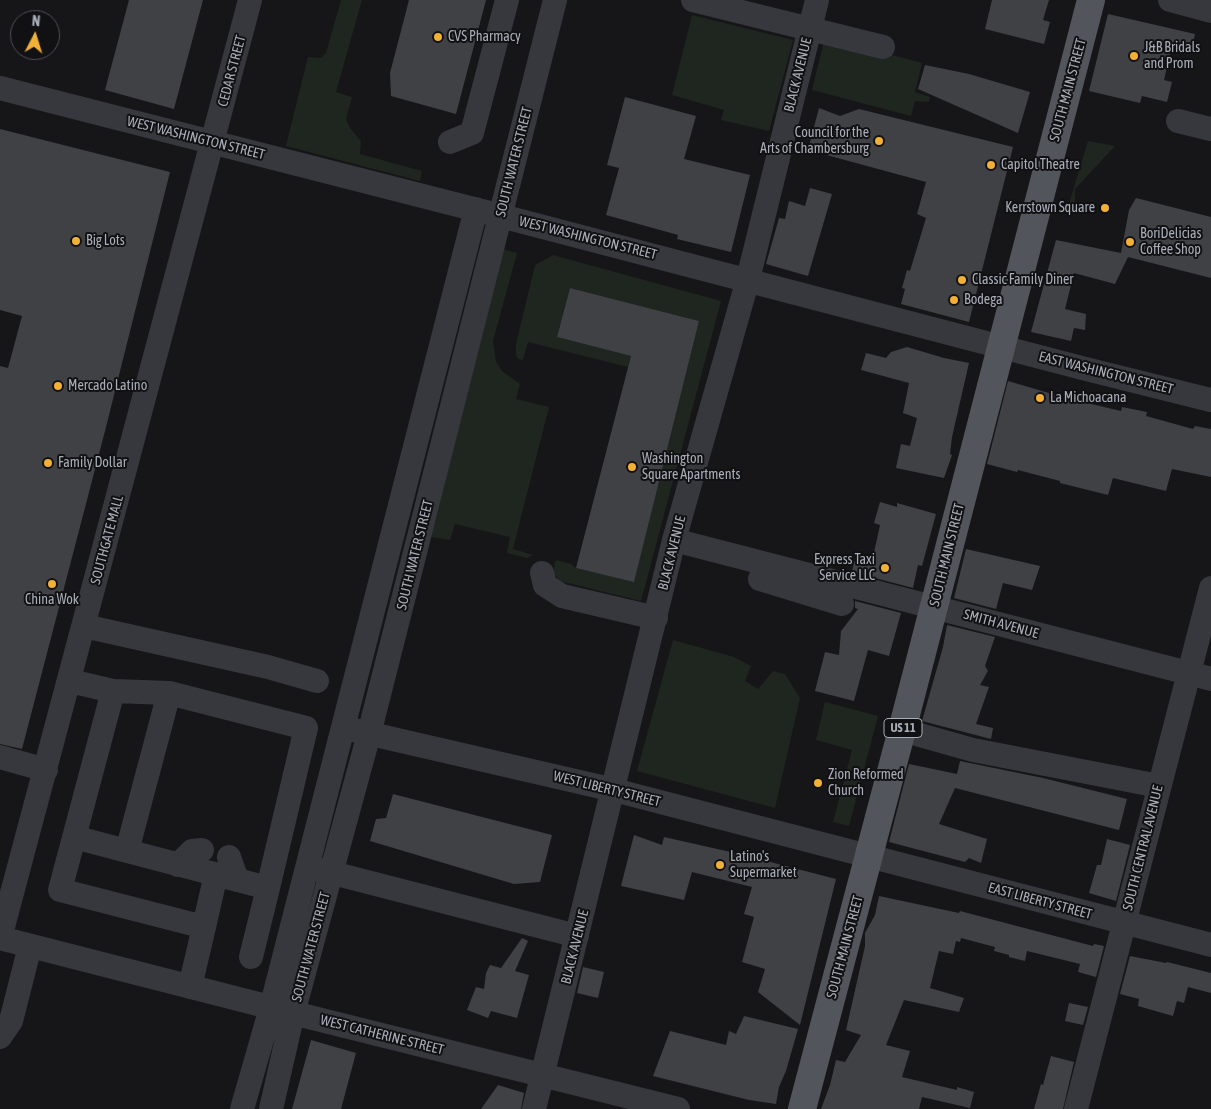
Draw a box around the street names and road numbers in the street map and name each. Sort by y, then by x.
street label: CEDAR STREET [214,34,250,108]
street label: BLACK AVENUE [781,36,815,114]
street label: SOUTH MAIN STREET [1046,37,1090,143]
street label: SOUTH WATER STREET [492,105,536,219]
street label: WEST WASHINGTON STREET [125,113,267,163]
street label: WEST WASHINGTON STREET [517,213,659,263]
street label: EAST WASHINGTON STREET [1037,348,1175,398]
street label: SOUTHGATE MALL [87,494,127,586]
street label: SOUTH WATER STREET [393,498,437,612]
street label: SOUTH MAIN STREET [926,502,968,608]
street label: BLACK AVENUE [655,514,689,592]
street label: SMITH AVENUE [962,606,1040,642]
road number: US 11 [884,718,922,738]
street label: WEST LIBERTY STREET [552,768,662,810]
street label: SOUTH CENTRAL AVENUE [1119,784,1167,912]
street label: EAST LIBERTY STREET [986,879,1094,923]
street label: SOUTH WATER STREET [288,890,334,1004]
street label: SOUTH MAIN STREET [823,894,867,1000]
street label: BLACK AVENUE [558,908,592,986]
street label: WEST CATHERINE STREET [318,1012,446,1058]

